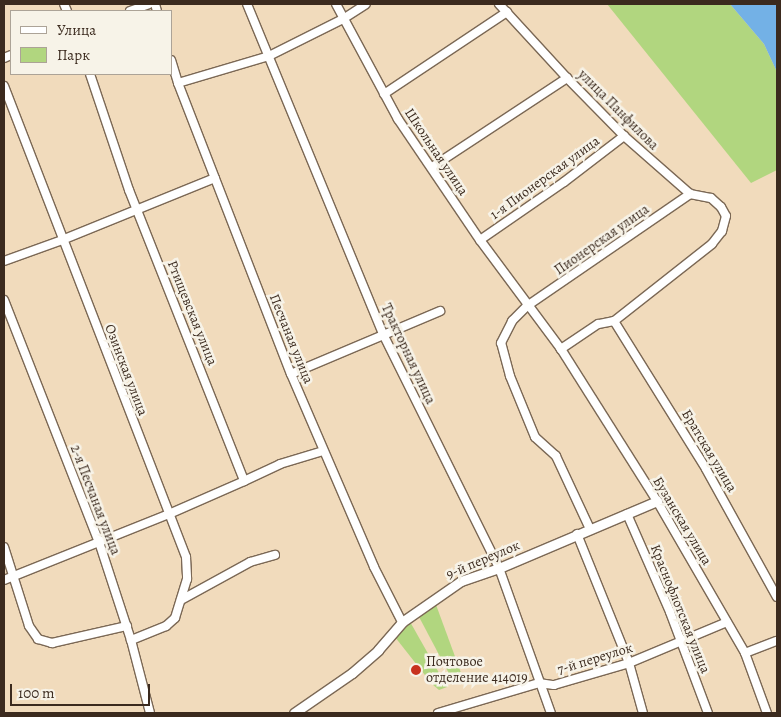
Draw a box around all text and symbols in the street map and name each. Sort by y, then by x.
legend [10,10,172,75]
text: Улица [57,20,96,40]
text: Парк [57,45,90,65]
street label: улица Панфилова [574,66,662,154]
street label: Школьная улица [401,105,471,199]
street label: 1-я Пионерская улица [487,133,603,223]
street label: Пионерская улица [551,201,653,279]
street label: Ртищевская улица [163,258,221,368]
street label: Песчаная улица [265,292,317,386]
street label: Тракторная улица [377,301,439,407]
street label: Озинская улица [101,322,151,418]
street label: Братская улица [678,407,740,495]
street label: 2-я Песчаная улица [66,443,124,557]
street label: Бузанская улица [649,474,715,568]
street label: 9-й переулок [444,537,522,583]
street label: Краснофлотская улица [646,542,714,676]
street label: 7-й переулок [555,640,635,678]
place label: Почтовое отделение 414019 [426,654,527,686]
marker: Почтовое отделение 414019 [410,664,422,676]
scale bar [12,674,152,706]
text: 100 m [18,683,55,703]

